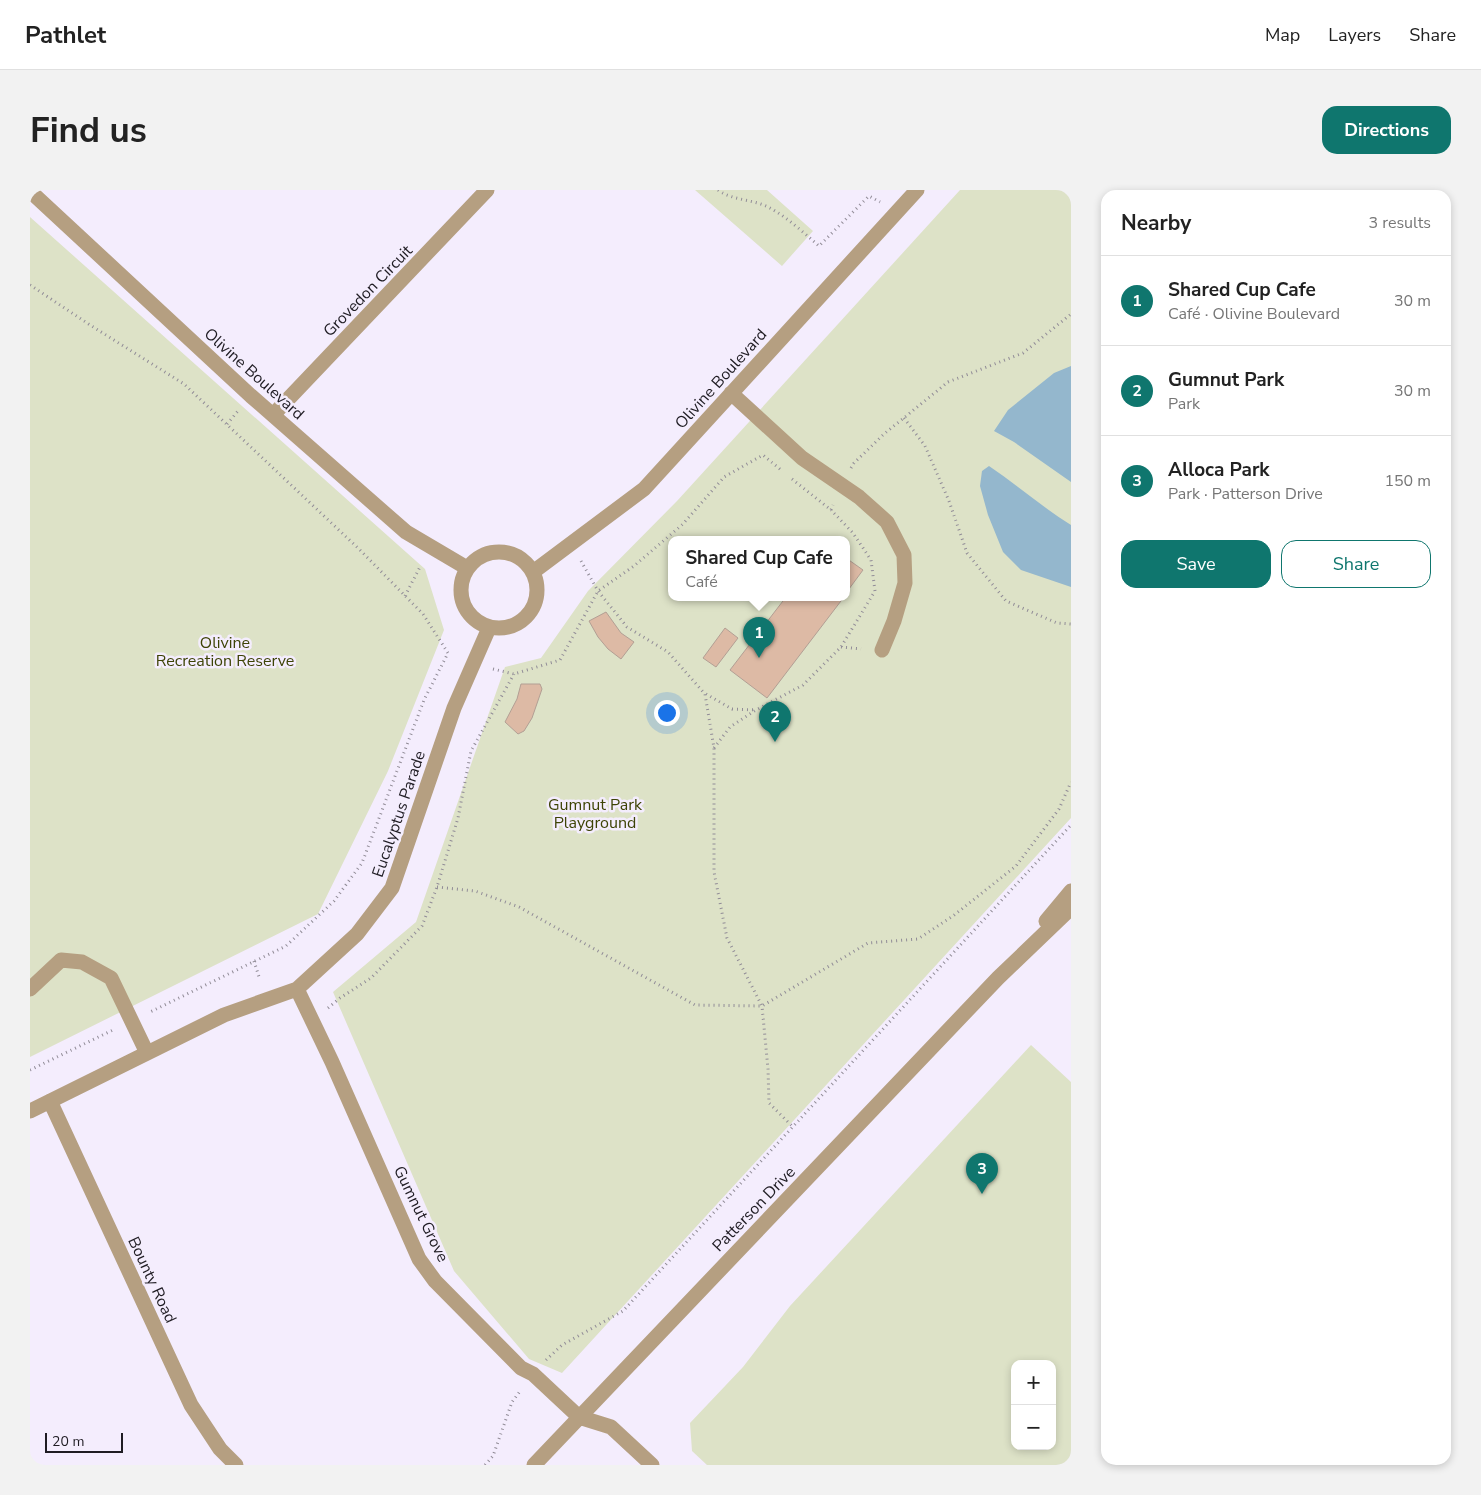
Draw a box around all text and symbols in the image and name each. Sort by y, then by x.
text: Pathlet [25,19,106,51]
text: Map [1265,23,1300,47]
text: Layers [1328,23,1381,47]
text: Share [1409,23,1456,47]
button: Directions [1322,106,1451,154]
text: Find us [30,107,147,154]
text: Nearby [1121,209,1191,237]
text: 3 results [1369,212,1431,234]
street label: Grovedon Circuit [318,240,418,342]
text: Shared Cup Cafe [1168,277,1316,303]
text: 1 [1132,290,1142,312]
text: 30 m [1394,290,1431,312]
text: Café · Olivine Boulevard [1168,303,1340,325]
street label: Olivine Boulevard [199,323,309,425]
street label: Olivine Boulevard [670,324,772,434]
text: Gumnut Park [1168,367,1284,393]
text: 2 [1132,380,1142,402]
text: 30 m [1394,380,1431,402]
text: Park [1168,393,1200,415]
text: Alloca Park [1168,457,1270,483]
text: 3 [1132,470,1142,492]
text: 150 m [1384,470,1431,492]
text: Park · Patterson Drive [1168,483,1323,505]
popup [668,536,850,601]
button: Save [1121,540,1271,588]
button: Share [1281,540,1431,588]
text: Shared Cup Cafe [685,545,833,571]
text: Café [685,571,718,593]
pin: 1 [743,617,775,658]
park label: Olivine Recreation Reserve [156,632,294,672]
your location [654,700,680,726]
pin: 2 [759,701,791,742]
street label: Eucalyptus Parade [367,748,431,880]
park label: Gumnut Park Playground [548,794,643,834]
pin: 3 [966,1153,998,1194]
street label: Patterson Drive [708,1161,800,1257]
street label: Gumnut Grove [388,1162,454,1266]
street label: Bounty Road [122,1233,182,1327]
map controls [1011,1360,1056,1450]
button: + [1011,1360,1056,1405]
button: − [1011,1405,1056,1450]
scale bar [45,1430,122,1453]
text: 20 m [52,1432,84,1451]

